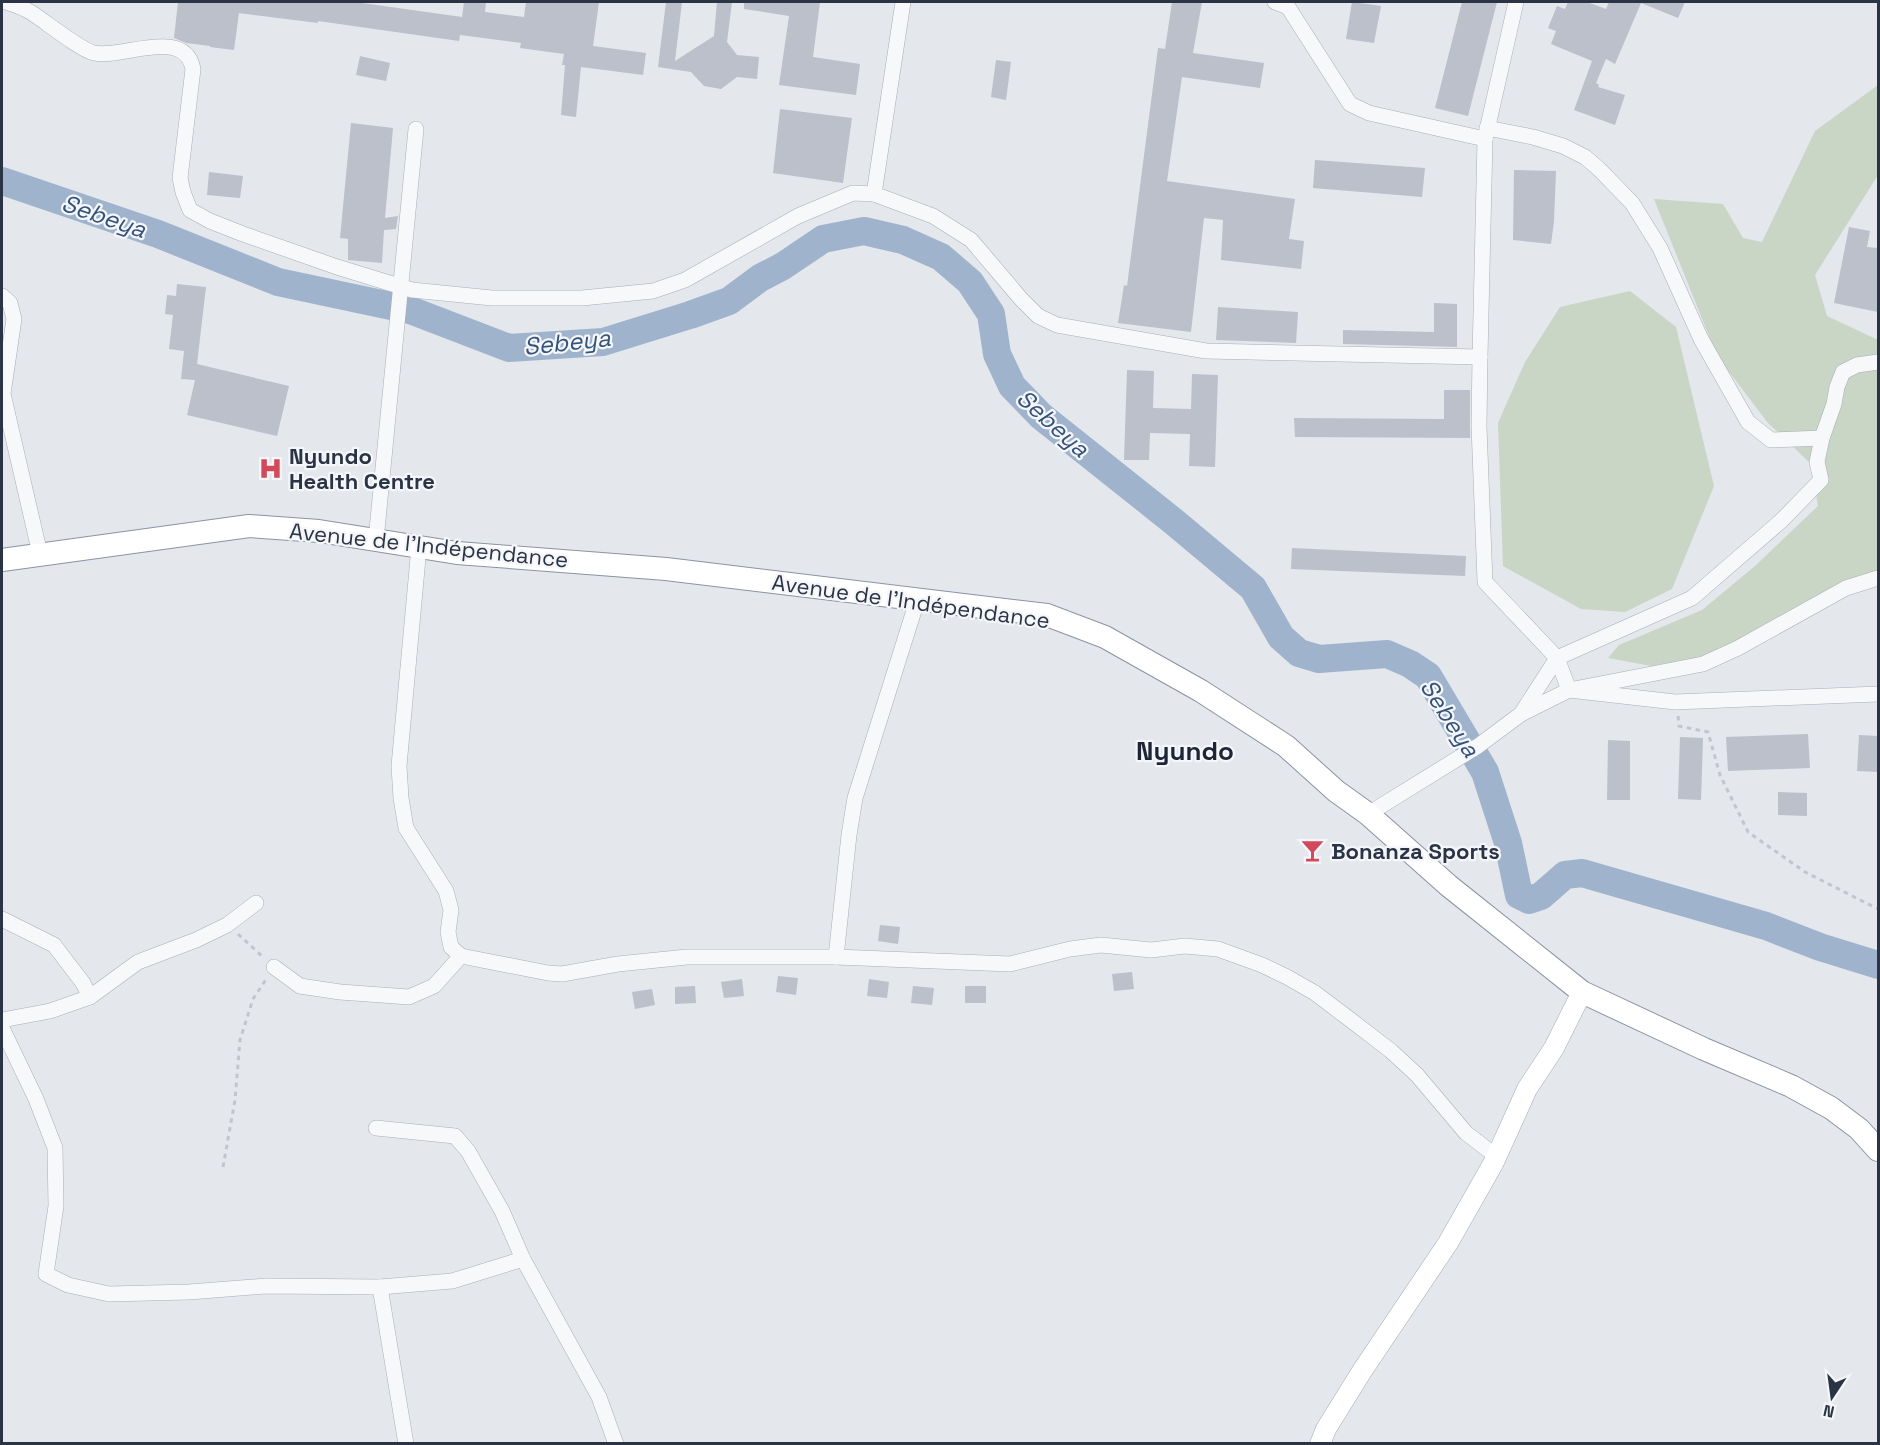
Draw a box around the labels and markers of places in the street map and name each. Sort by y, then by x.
place label: Nyundo Health Centre [289,442,435,495]
hospital icon: Nyundo Health Centre [258,456,284,482]
place label: Bonanza Sports [1331,837,1500,865]
bar icon: Bonanza Sports [1300,838,1326,864]

